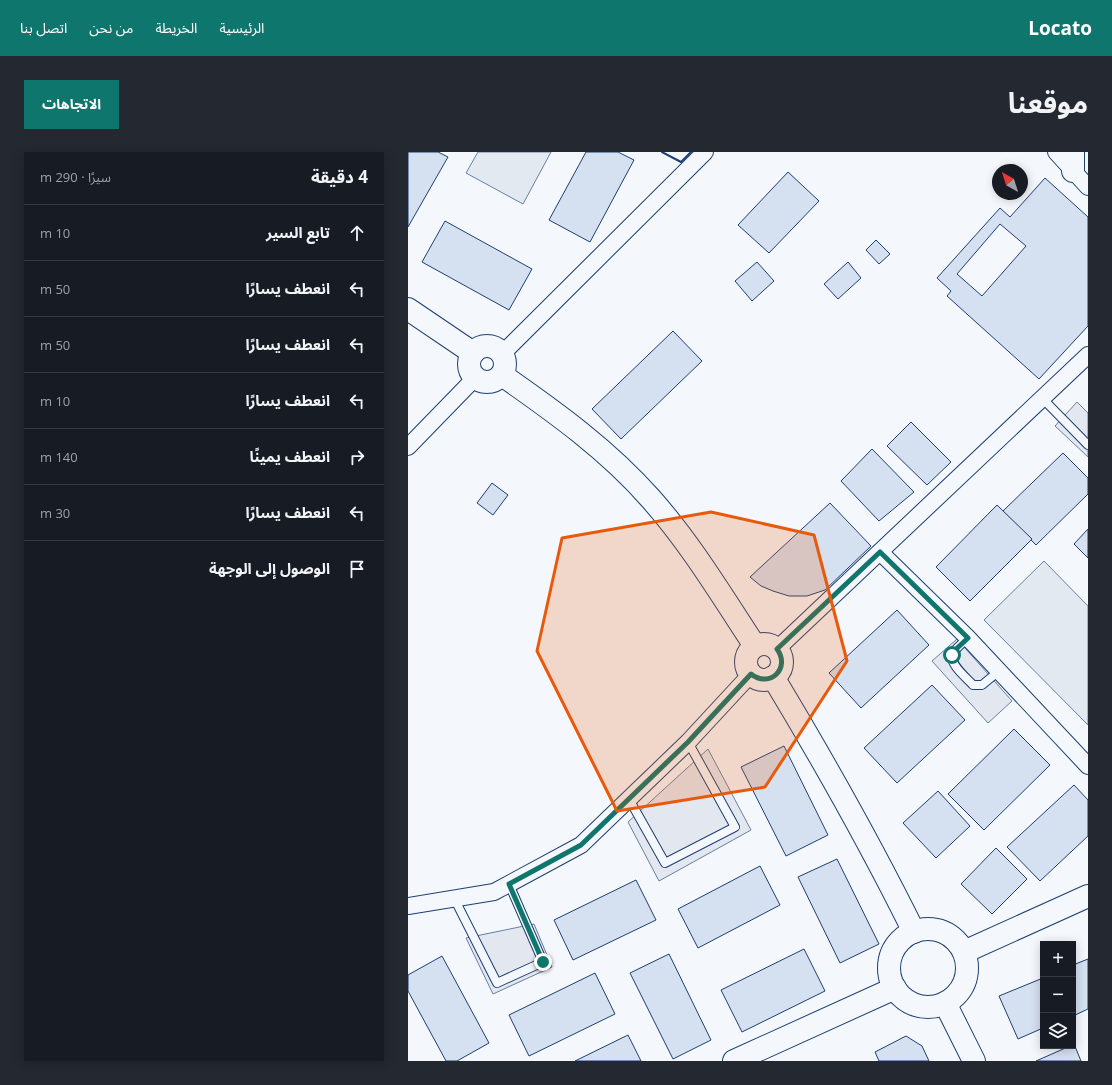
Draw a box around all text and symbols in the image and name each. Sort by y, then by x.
text: Locato [1028,15,1092,41]
text: اتصل بنا [20,18,67,37]
text: من نحن [89,18,133,37]
text: الخريطة [155,18,197,37]
text: الرئيسية [219,18,264,37]
button: الاتجاهات [24,80,119,129]
text: موقعنا [1008,83,1088,121]
north arrow [992,164,1028,200]
text: 4 دقيقة [311,165,368,188]
text: سيرًا · 290 m [40,168,111,186]
text: تابع السير [266,222,330,242]
icon: ahead [346,222,368,244]
text: 10 m [40,224,70,242]
text: انعطف يسارًا [246,278,330,298]
icon: left [346,278,368,300]
text: 50 m [40,280,70,298]
text: انعطف يسارًا [246,334,330,354]
icon: left [346,334,368,356]
text: 50 m [40,336,70,354]
text: انعطف يسارًا [246,390,330,410]
icon: left [346,390,368,412]
text: 10 m [40,392,70,410]
text: انعطف يمينًا [249,446,330,466]
icon: right [346,446,368,468]
text: 140 m [40,448,78,466]
text: انعطف يسارًا [246,502,330,522]
icon: left [346,502,368,524]
text: 30 m [40,504,70,522]
text: الوصول إلى الوجهة [209,558,330,578]
icon: arrive [346,558,368,580]
route start [943,646,961,664]
map controls [1040,941,1076,1049]
button: + [1040,941,1076,977]
route end [534,953,552,971]
button: − [1040,977,1076,1013]
button: layers [1040,1013,1076,1049]

